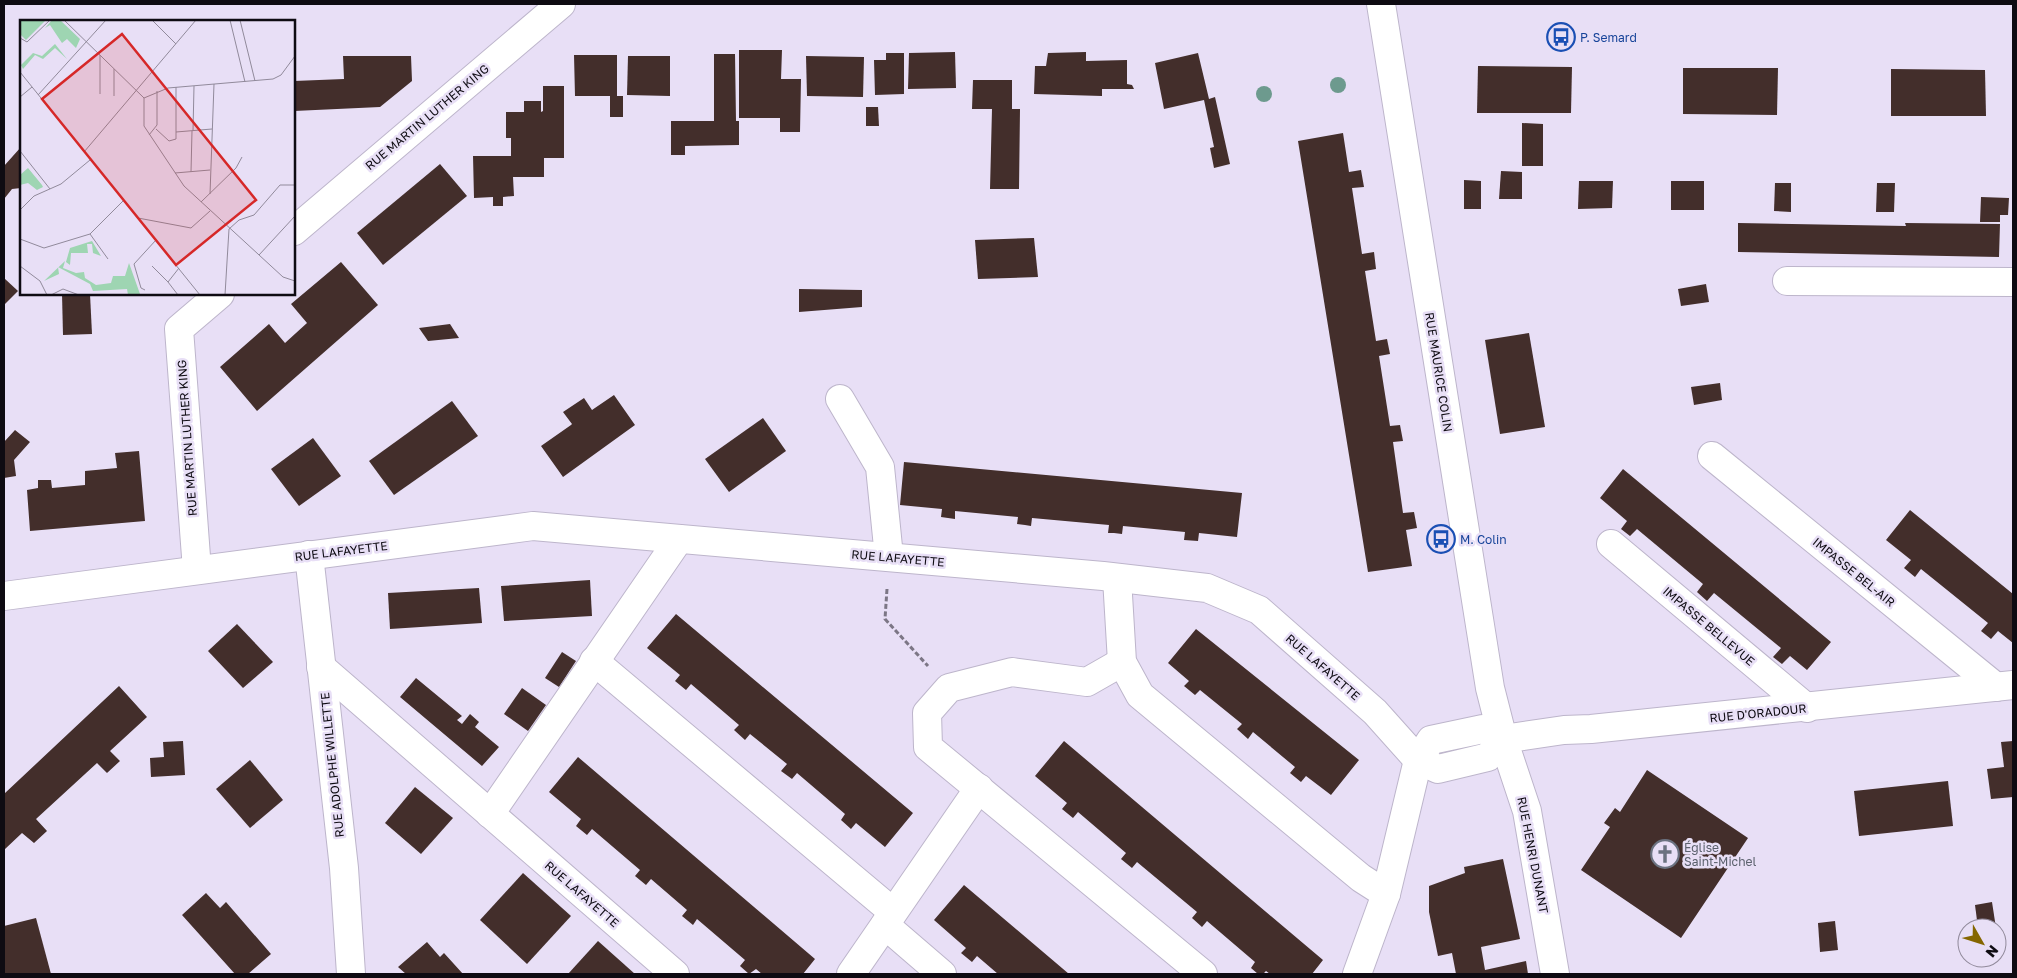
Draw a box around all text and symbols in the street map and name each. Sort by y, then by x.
inset map [20,20,295,295]
bus stop icon: P. Semard [1546,22,1576,52]
place label: P. Semard [1580,30,1637,45]
street label: RUE MARTIN LUTHER KING [362,61,492,173]
street label: RUE MAURICE COLIN [1422,311,1456,433]
street label: RUE MARTIN LUTHER KING [174,359,200,517]
bus stop icon: M. Colin [1426,524,1456,554]
place label: M. Colin [1460,532,1507,547]
street label: IMPASSE BEL-AIR [1810,534,1898,610]
street label: RUE LAFAYETTE [294,538,388,564]
street label: RUE LAFAYETTE [851,546,945,570]
street label: IMPASSE BELLEVUE [1660,583,1758,669]
street label: RUE LAFAYETTE [1283,631,1363,703]
street label: RUE ADOLPHE WILLETTE [317,692,347,838]
street label: RUE D'ORADOUR [1709,700,1807,726]
street label: RUE HENRI DUNANT [1514,795,1552,915]
church icon: Église Saint-Michel [1650,839,1680,869]
place label: Église Saint-Michel [1684,840,1756,869]
street label: RUE LAFAYETTE [542,858,622,930]
north arrow [1957,918,2007,968]
text: N [1983,942,2002,961]

